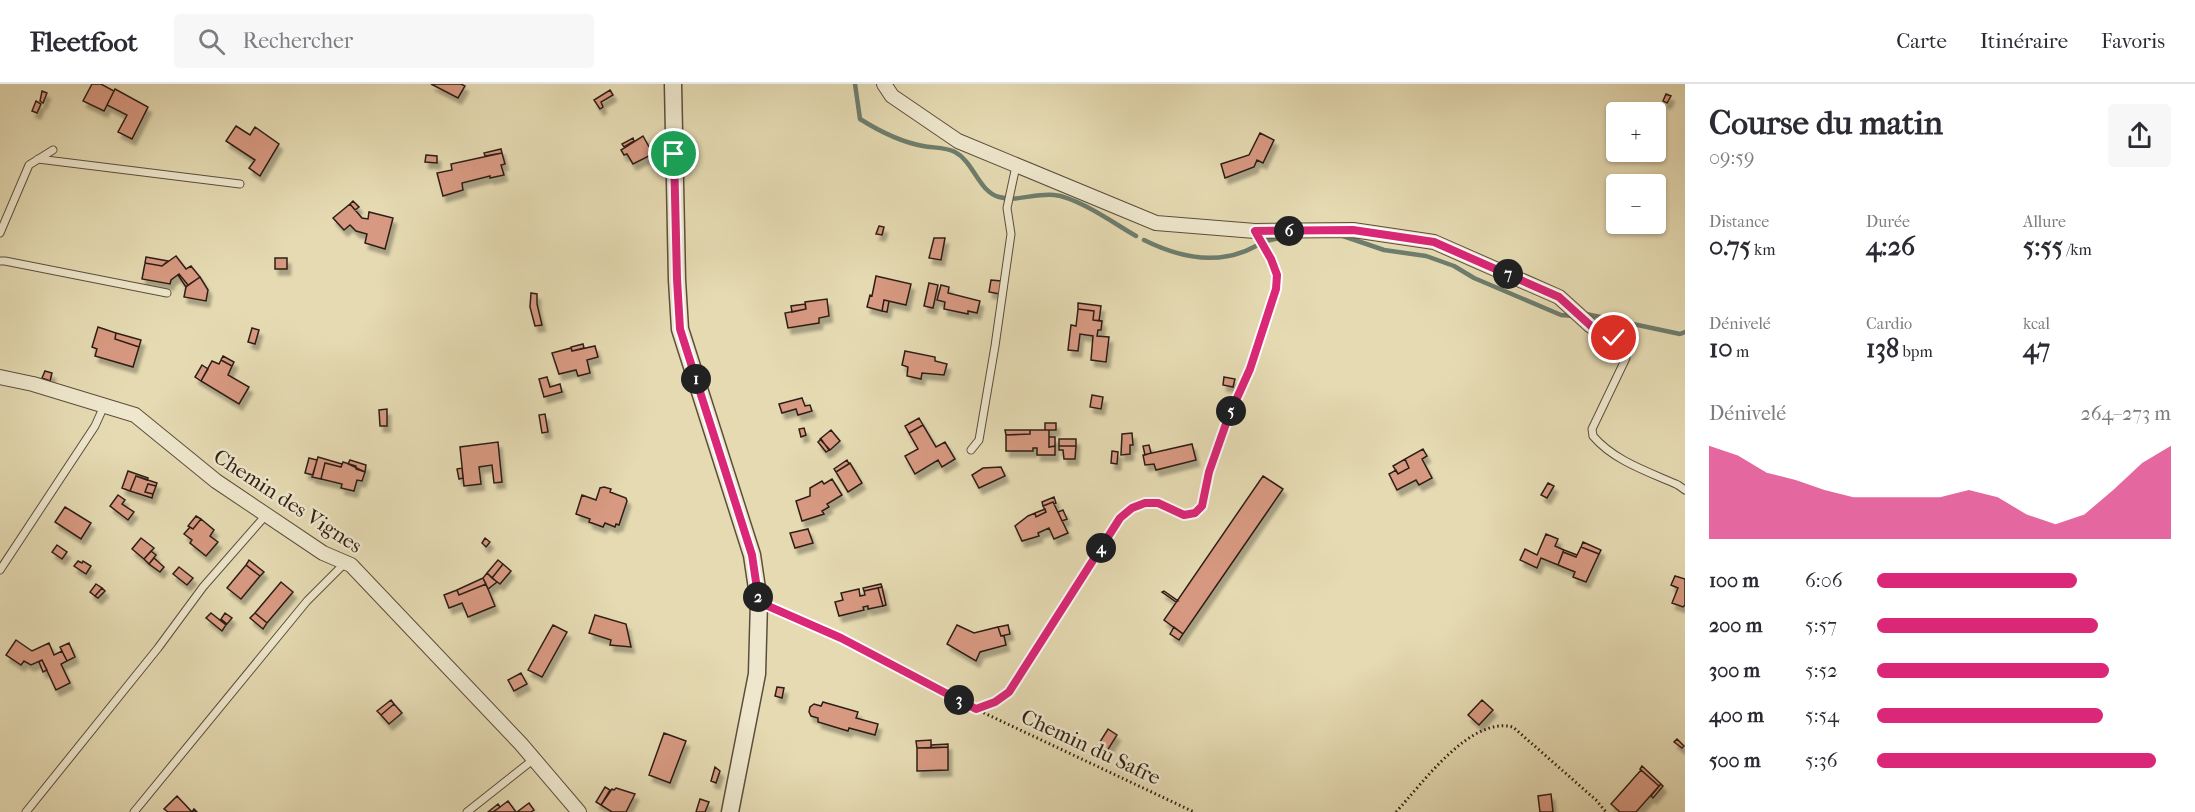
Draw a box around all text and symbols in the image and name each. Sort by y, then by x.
search box [174,14,594,68]
text: Fleetfoot [30,25,138,58]
icon: search [195,25,228,58]
text: Rechercher [243,28,353,54]
text: Carte [1896,29,1947,53]
text: Itinéraire [1980,29,2068,53]
text: Favoris [2101,29,2165,53]
map controls [1606,102,1666,234]
button: + [1606,102,1666,162]
text: Course du matin [1709,104,1943,143]
button: share [2108,104,2171,167]
pin [648,128,699,179]
icon: arrive [657,137,690,170]
text: 09:59 [1709,146,1755,169]
button: − [1606,174,1666,234]
text: Distance [1709,212,1769,231]
text: Durée [1866,212,1910,231]
text: Allure [2023,212,2066,231]
pin: 6 [1274,216,1304,246]
text: 6 [1285,221,1293,240]
text: 0.75 [1709,231,1751,262]
text: 4:26 [1866,231,1915,262]
text: 5:55 [2023,231,2063,262]
text: km [1751,240,1776,259]
text: /km [2063,240,2092,259]
pin: 7 [1493,259,1523,289]
text: 7 [1504,264,1512,283]
pin [1588,312,1639,363]
text: Dénivelé [1709,314,1771,333]
text: Cardio [1866,314,1912,333]
text: kcal [2023,314,2050,333]
icon: check [1597,321,1630,354]
text: 10 [1709,333,1732,364]
text: 138 [1866,333,1899,364]
text: 47 [2023,333,2050,364]
text: m [1732,342,1749,361]
text: bpm [1899,342,1933,361]
pin: 1 [681,364,711,394]
text: 1 [693,369,699,388]
pin: 5 [1216,396,1246,426]
text: 5 [1228,401,1234,420]
text: Dénivelé [1709,402,1786,425]
text: 264–273 m [2080,402,2171,425]
street label: Chemin des Vignes [209,444,367,558]
pin: 4 [1086,533,1116,563]
text: 4 [1096,538,1106,557]
text: 100 m [1709,569,1759,592]
text: 6:06 [1805,569,1843,592]
pin: 2 [743,582,773,612]
text: 2 [754,587,762,606]
text: 200 m [1709,614,1762,637]
text: 5:57 [1805,614,1837,637]
text: 300 m [1709,659,1760,682]
text: 5:52 [1805,659,1837,682]
pin: 3 [944,685,974,715]
text: 3 [956,690,962,709]
street label: Chemin du Safre [1017,704,1165,790]
text: 400 m [1709,704,1764,727]
text: 5:54 [1805,704,1839,727]
text: 500 m [1709,749,1761,772]
text: 5:36 [1805,749,1838,772]

